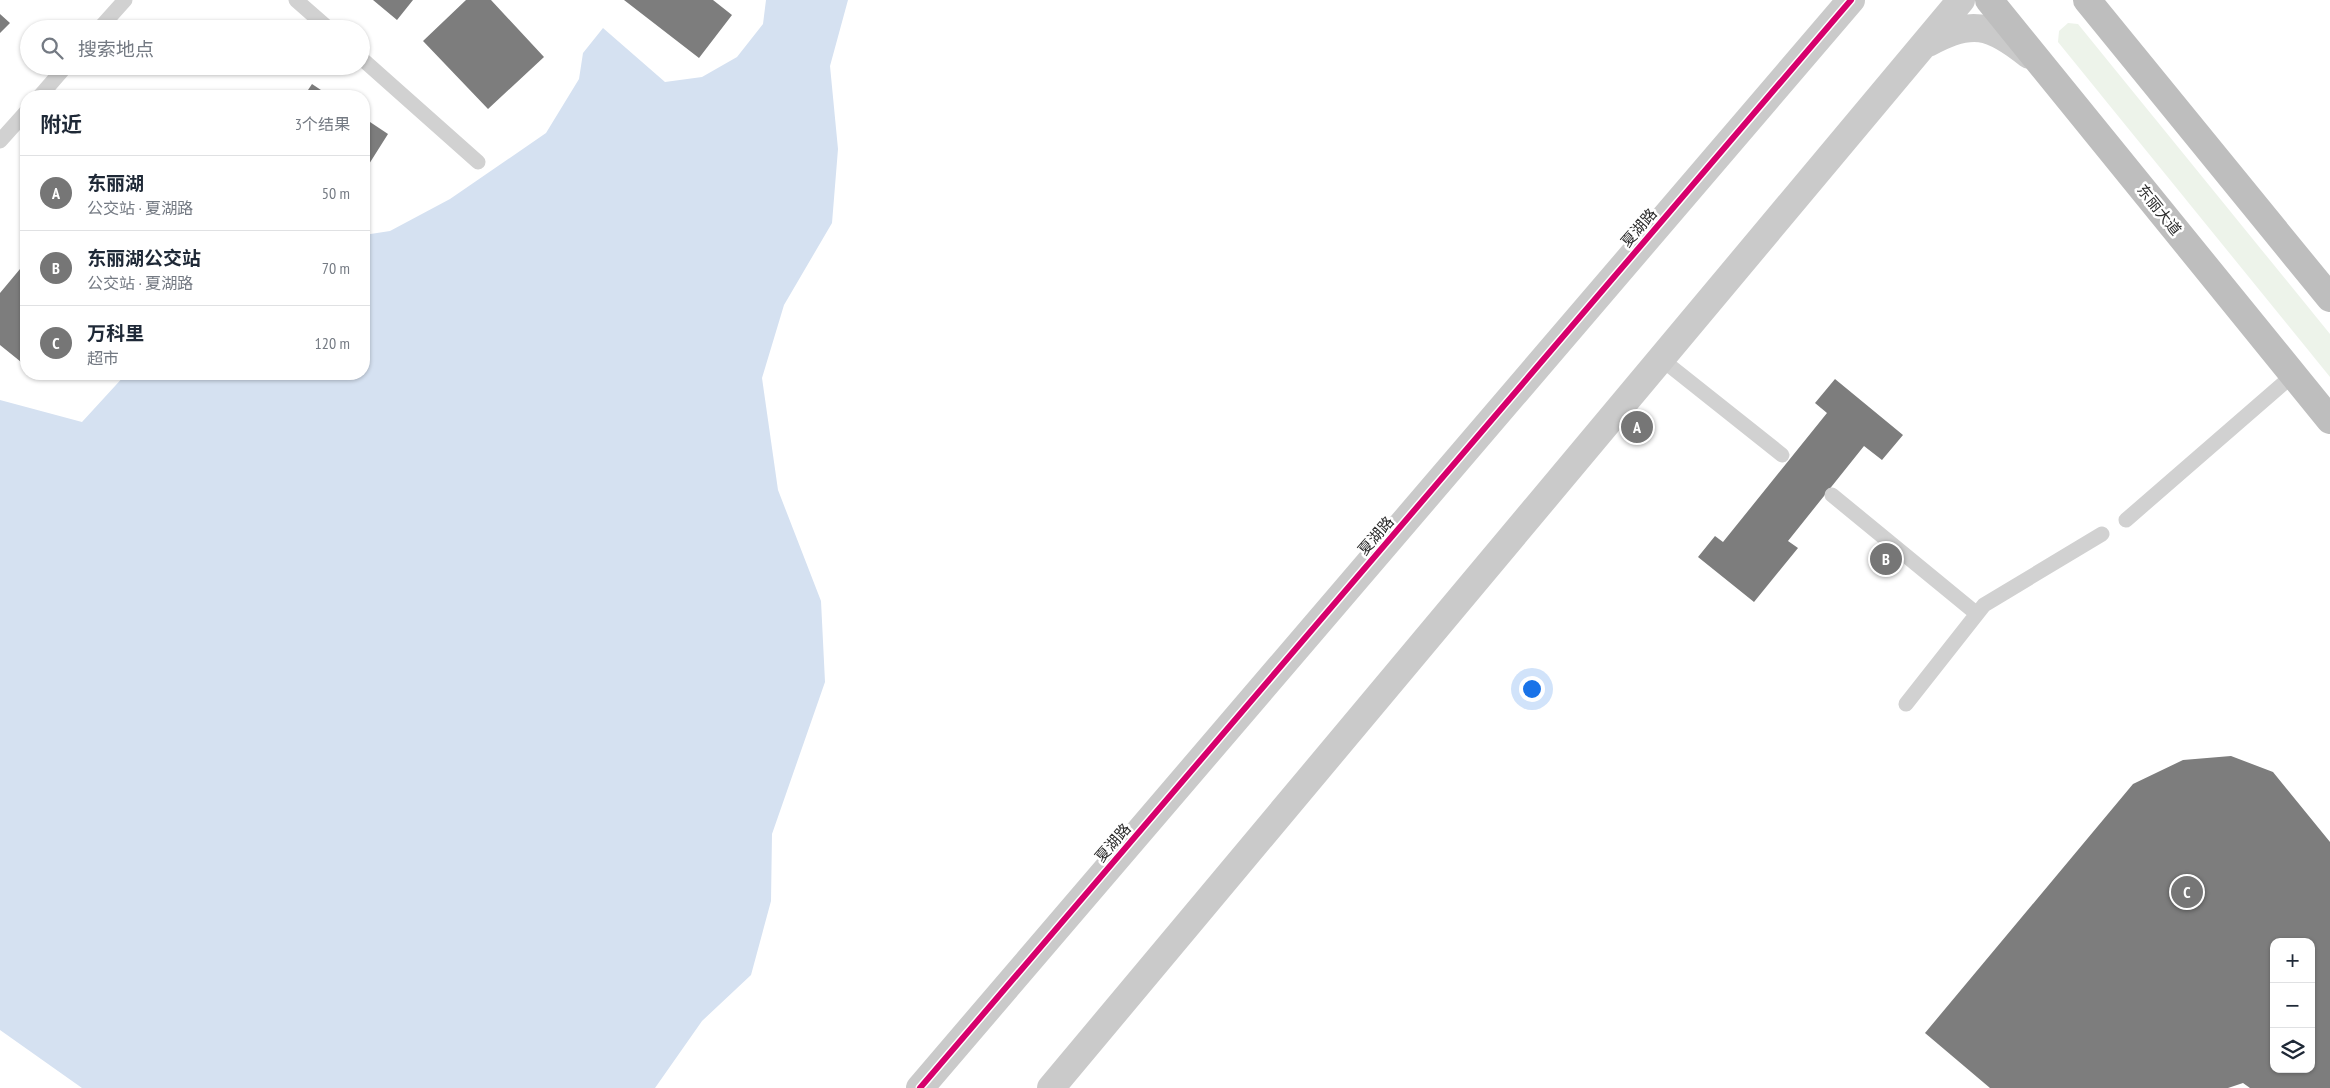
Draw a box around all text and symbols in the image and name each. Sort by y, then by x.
search box [20,20,370,75]
icon: search [38,34,66,62]
text: 搜索地点 [78,37,154,61]
text: 附近 [40,111,82,138]
text: 3个结果 [295,114,350,134]
text: 东丽湖 [87,171,144,195]
street label: 东丽大道 [2133,180,2186,239]
text: A [52,183,60,203]
text: 50 m [322,183,350,203]
text: 公交站 · 夏湖路 [87,198,193,218]
street label: 夏湖路 [1617,204,1661,251]
text: 东丽湖公交站 [87,246,201,270]
text: B [52,258,60,278]
text: 70 m [322,258,350,278]
text: 公交站 · 夏湖路 [87,273,193,293]
text: 万科里 [87,321,144,345]
text: C [52,333,60,353]
text: 120 m [315,333,350,353]
text: 超市 [87,348,119,368]
pin: A [1621,408,1653,446]
street label: 夏湖路 [1354,512,1398,559]
pin: B [1870,540,1902,578]
your location [1519,676,1545,702]
street label: 夏湖路 [1091,819,1135,866]
pin: C [2171,873,2203,911]
map controls [2270,938,2315,1073]
button: + [2270,938,2315,983]
button: − [2270,983,2315,1028]
button: layers [2270,1028,2315,1073]

